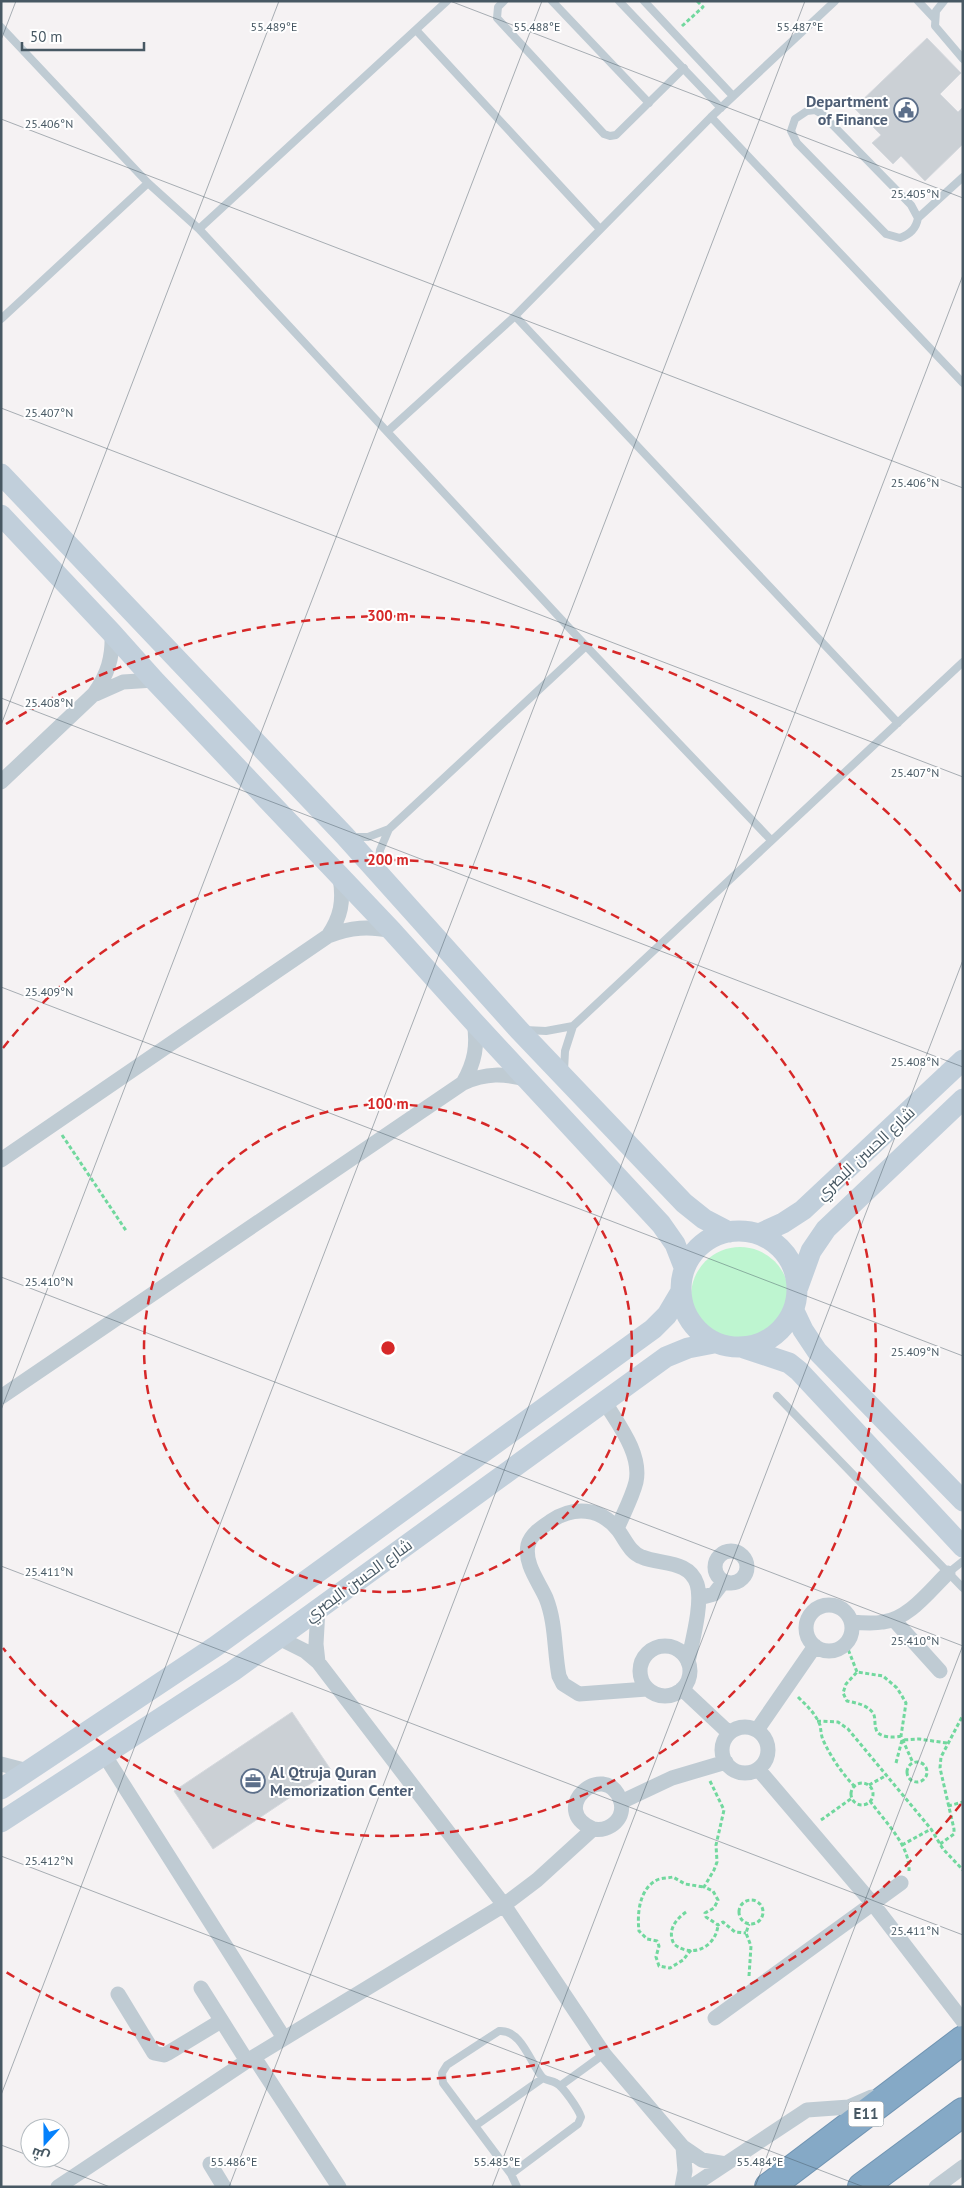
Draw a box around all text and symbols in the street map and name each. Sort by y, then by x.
text: 55.489°E [251,19,297,34]
text: 55.488°E [514,19,560,34]
text: 55.487°E [777,19,823,34]
scale bar [22,20,145,52]
text: 50 m [30,27,63,46]
place label: Department of Finance [806,91,888,129]
public building icon: Department of Finance [893,97,919,123]
text: 25.406°N [25,116,73,131]
text: 25.405°N [891,186,939,201]
text: 25.407°N [25,405,73,420]
text: 25.406°N [891,475,939,490]
text: 300 m [367,606,409,625]
text: 25.408°N [25,695,73,710]
text: 25.407°N [891,765,939,780]
text: 200 m [367,850,409,869]
text: 25.409°N [25,984,73,999]
text: 25.408°N [891,1054,939,1069]
text: 100 m [367,1094,409,1113]
street label: شارع الحسن البصري [811,1102,921,1207]
text: 25.410°N [25,1274,73,1289]
centre of rings [379,1339,397,1357]
text: 25.409°N [891,1344,939,1359]
street label: شارع الحسن البصري [300,1534,418,1629]
text: 25.411°N [25,1564,73,1579]
text: 25.410°N [891,1633,939,1648]
place label: Al Qtruja Quran Memorization Center [270,1762,413,1800]
office icon: Al Qtruja Quran Memorization Center [240,1768,266,1794]
text: 25.412°N [25,1853,73,1868]
text: 25.411°N [891,1923,939,1938]
road number: E11 [848,2102,884,2126]
north arrow [20,2118,70,2168]
text: ش [29,2144,52,2167]
text: 55.486°E [211,2154,257,2169]
text: 55.485°E [474,2154,520,2169]
text: 55.484°E [737,2154,783,2169]

